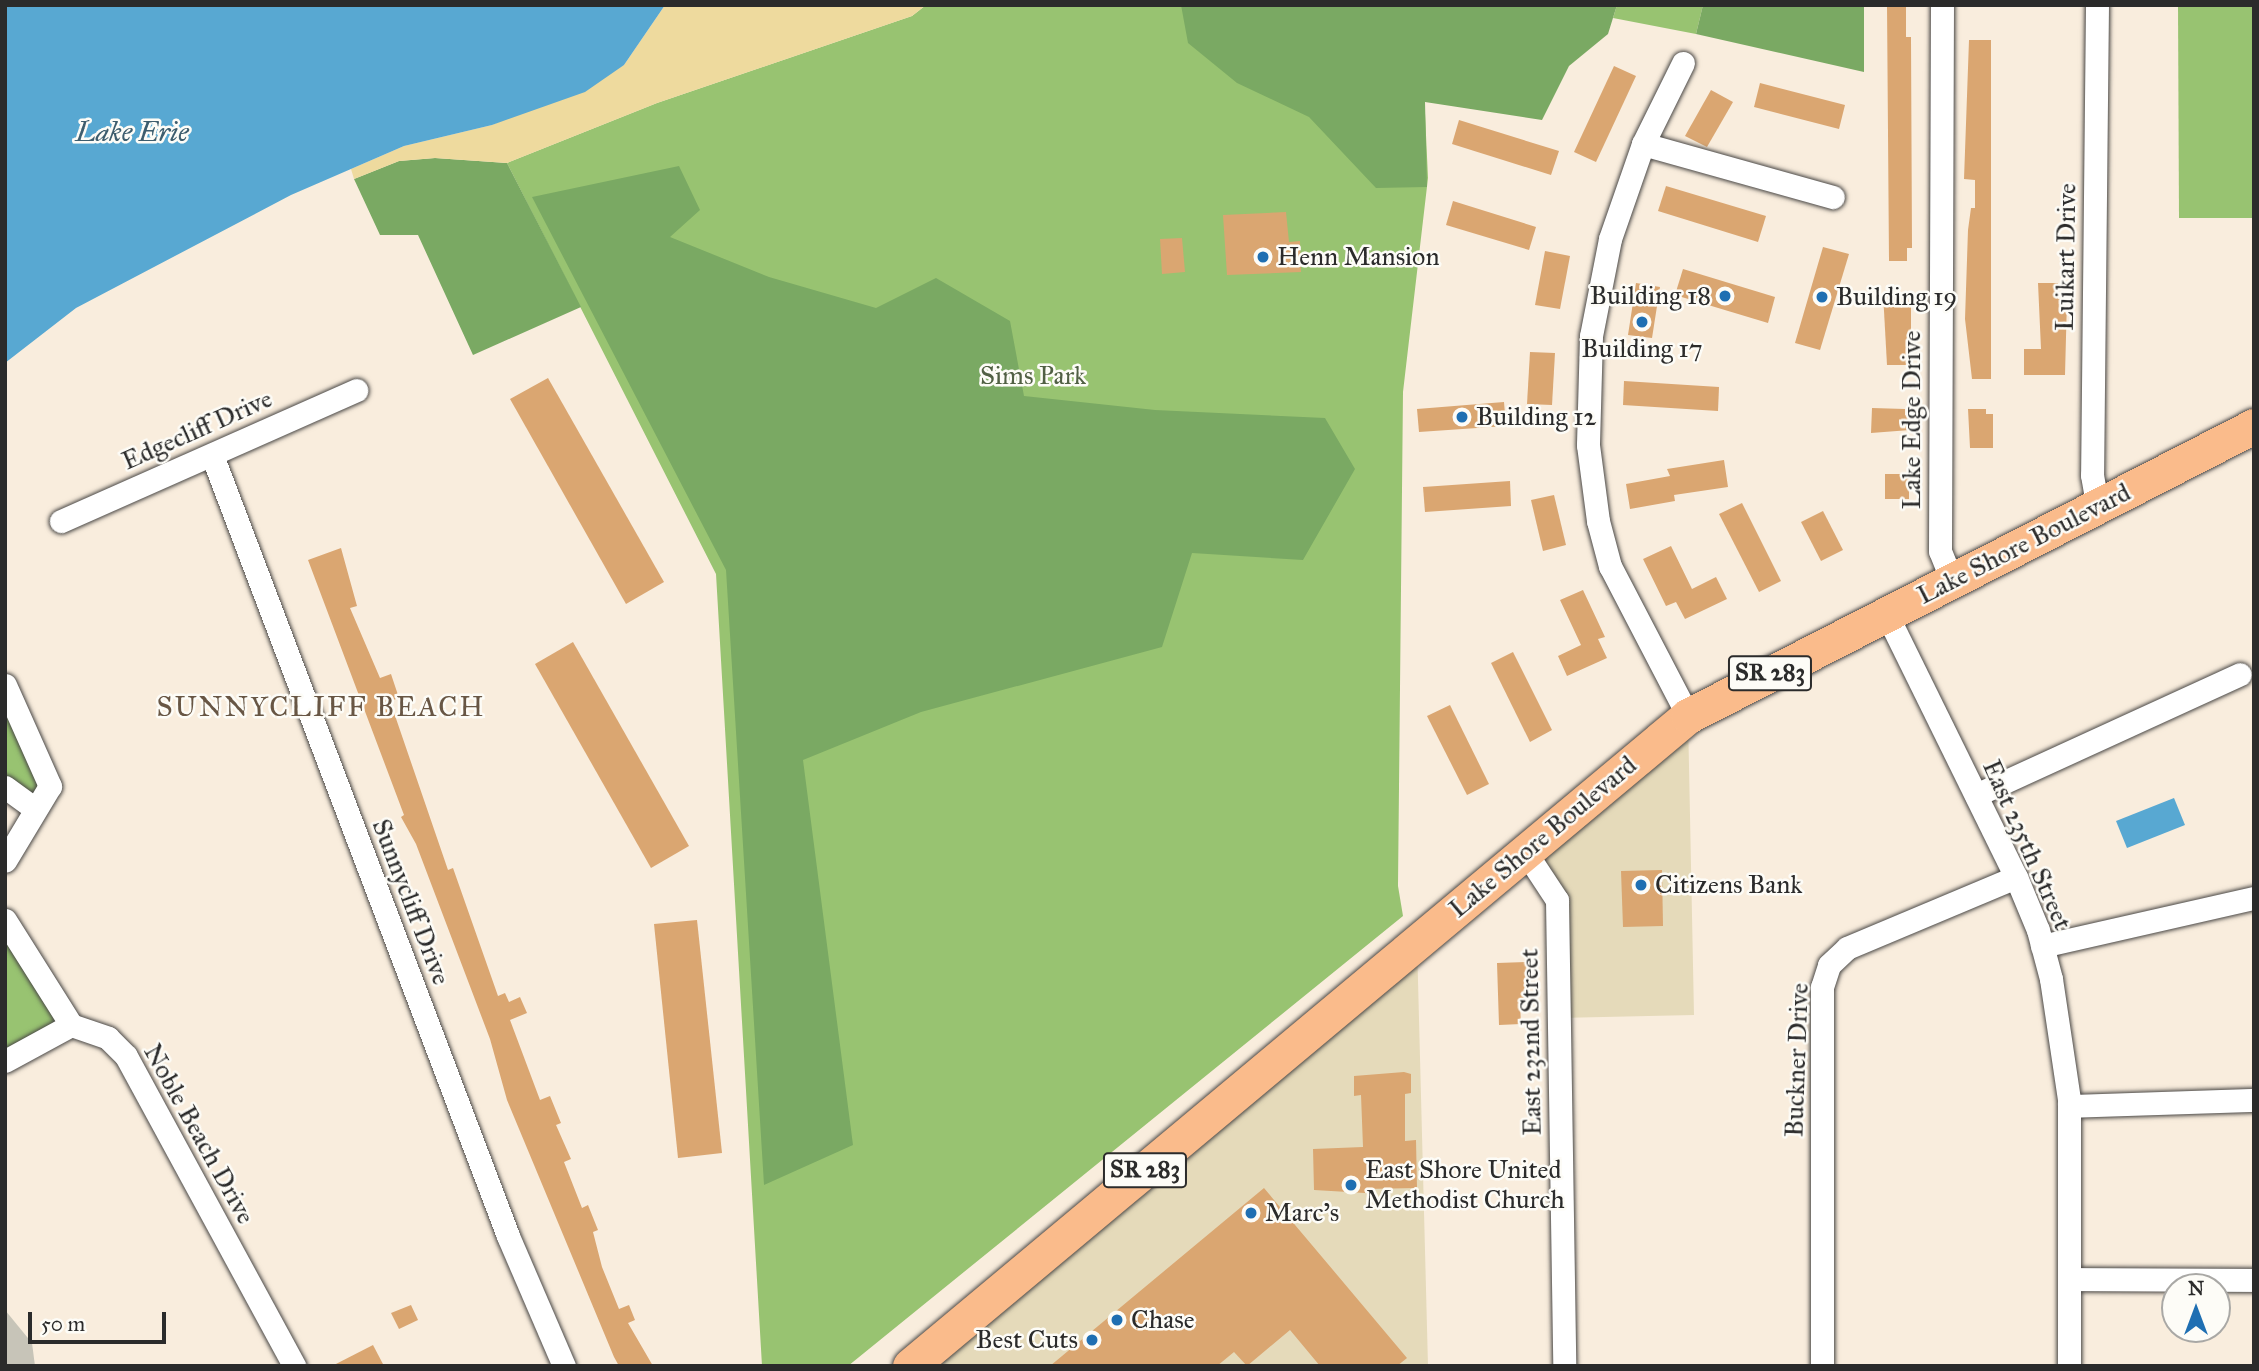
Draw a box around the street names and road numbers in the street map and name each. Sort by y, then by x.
street label: Luikart Drive [2049,183,2083,331]
street label: Lake Edge Drive [1896,331,1928,509]
street label: Edgecliff Drive [117,383,277,477]
street label: Lake Shore Boulevard [1912,477,2136,611]
road number: SR 283 [1726,652,1814,694]
street label: Lake Shore Boulevard [1443,749,1643,925]
street label: East 235th Street [1976,755,2078,935]
street label: Sunnycliff Drive [365,815,457,989]
street label: East 232nd Street [1514,948,1548,1136]
street label: Buckner Drive [1779,982,1815,1138]
street label: Noble Beach Drive [137,1039,261,1229]
road number: SR 283 [1101,1150,1189,1190]

